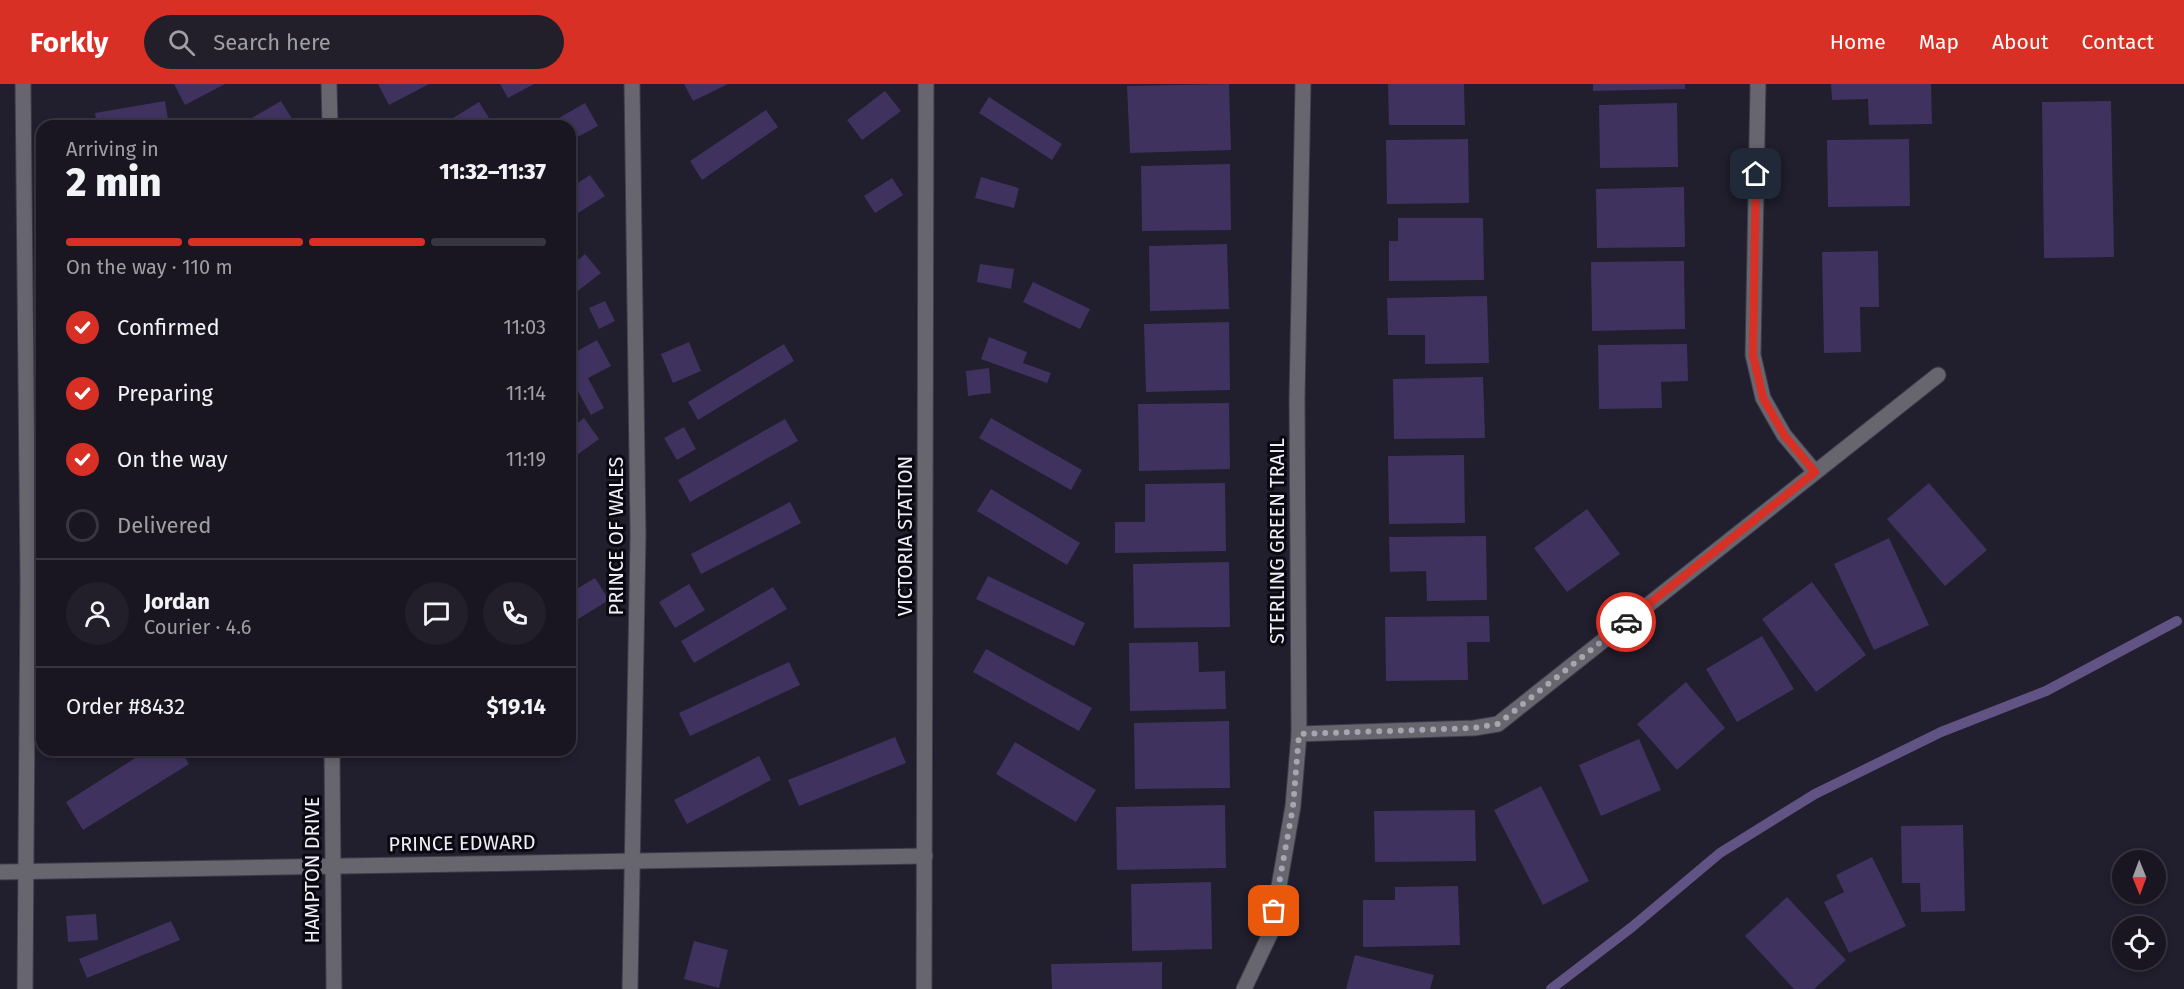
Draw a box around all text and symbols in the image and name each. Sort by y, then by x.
search box [144,15,564,69]
text: Forkly [30,26,108,59]
icon: search [165,26,198,59]
text: Search here [213,29,331,56]
text: Home [1830,29,1886,55]
text: Map [1919,29,1959,55]
text: About [1992,29,2049,55]
text: Contact [2082,29,2154,55]
text: Arriving in [66,137,159,161]
pin [1730,148,1781,199]
icon: home [1739,157,1772,190]
text: 11:32–11:37 [439,158,546,185]
text: 2 min [66,160,162,206]
text: On the way · 110 m [66,255,233,279]
icon: check [66,311,99,344]
text: Confirmed [117,314,220,341]
text: 11:03 [503,315,546,339]
icon: check [66,377,99,410]
text: Preparing [117,380,213,407]
text: 11:14 [506,381,546,405]
street label: STERLING GREEN TRAIL [1265,438,1289,644]
icon: check [66,443,99,476]
text: On the way [117,446,228,473]
text: 11:19 [506,447,546,471]
street label: VICTORIA STATION [893,456,917,616]
street label: PRINCE OF WALES [604,457,628,615]
text: Delivered [117,512,212,539]
button: person [66,582,129,645]
button: chat [405,582,468,645]
button: phone [483,582,546,645]
text: Jordan [144,588,210,615]
courier [1596,592,1656,652]
icon: car [1610,606,1643,639]
text: Courier · 4.6 [144,615,251,639]
text: Order #8432 [66,693,185,720]
text: $19.14 [486,693,546,720]
street label: HAMPTON DRIVE [300,797,324,943]
street label: PRINCE EDWARD [388,830,536,856]
north arrow [2112,850,2166,904]
map controls [2112,850,2166,970]
pin [1248,885,1299,936]
icon: bag [1257,894,1290,927]
button: locate [2112,916,2166,970]

